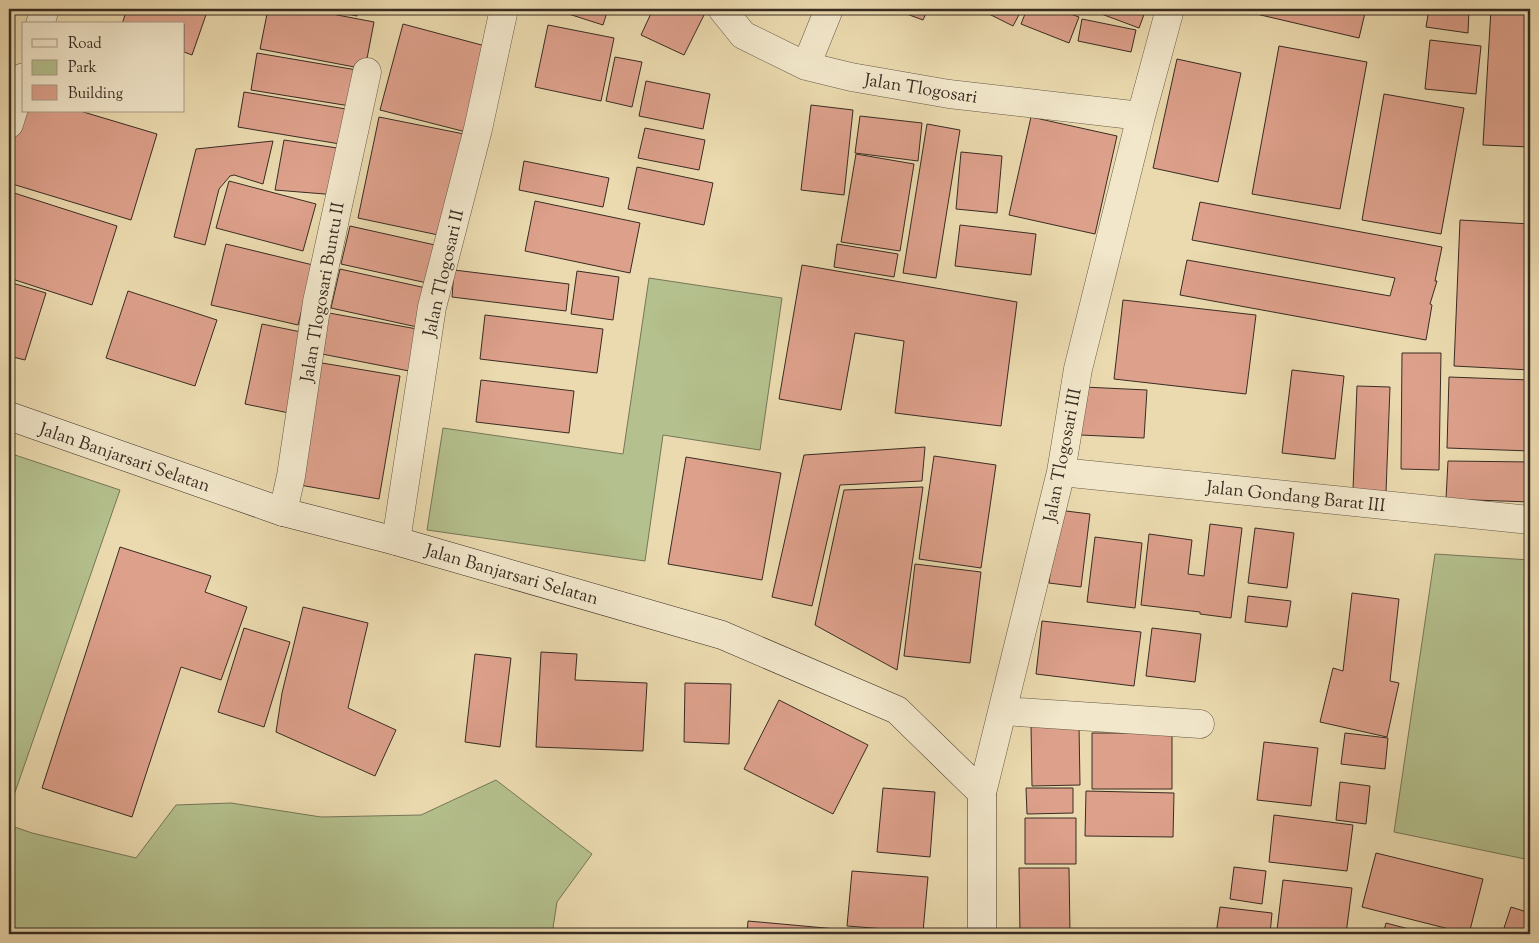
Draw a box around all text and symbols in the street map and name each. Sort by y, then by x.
legend [22,22,185,112]
text: Road [68,34,102,55]
text: Park [68,58,97,79]
street label: Jalan Tlogosari [861,68,979,112]
text: Building [68,84,123,105]
street label: Jalan Tlogosari Buntu II [295,200,353,385]
street label: Jalan Tlogosari II [417,207,472,341]
street label: Jalan Tlogosari III [1038,386,1090,525]
street label: Jalan Banjarsari Selatan [34,417,214,500]
street label: Jalan Gondang Barat III [1204,476,1387,520]
street label: Jalan Banjarsari Selatan [421,538,601,613]

